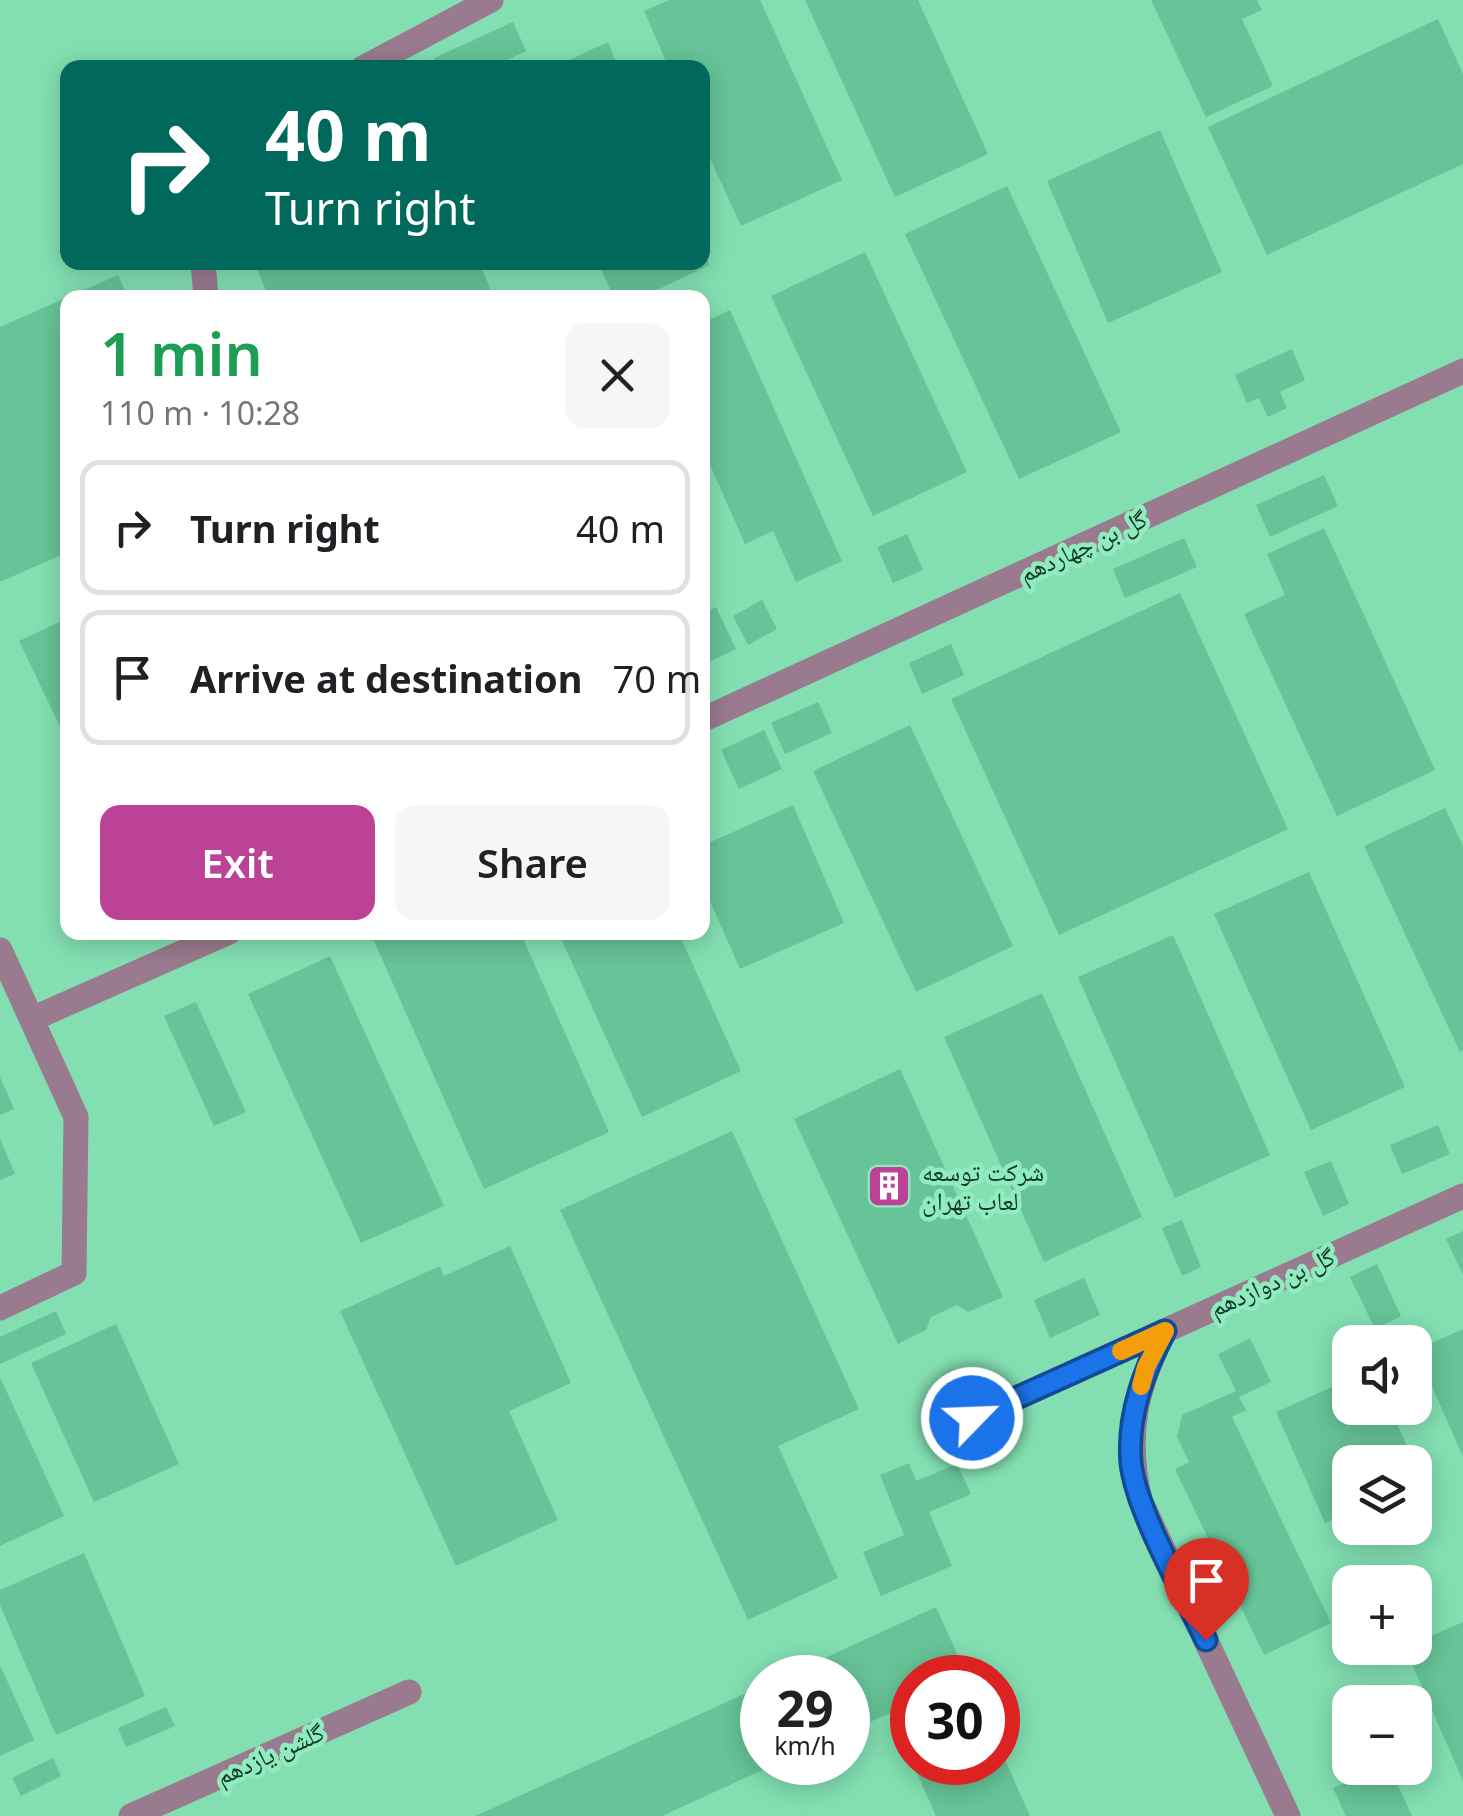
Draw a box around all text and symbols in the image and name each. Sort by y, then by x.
text: 40 m [265,86,432,182]
icon: right [100,100,230,230]
text: Turn right [265,177,476,238]
text: 1 min [100,312,263,394]
button: close [565,323,670,428]
text: 110 m · 10:28 [100,391,300,434]
icon: right [105,500,160,555]
street label: گل بن چهاردهم [1013,501,1152,590]
text: Turn right [190,502,380,554]
text: 40 m [576,502,665,554]
icon: arrive [105,650,160,705]
text: Arrive at destination [190,652,582,704]
text: 70 m [612,652,701,704]
button: Exit [100,805,375,920]
button: Share [395,805,670,920]
place label: شرکت توسعه لعاب تهران [922,1154,1044,1217]
building icon: شرکت توسعه لعاب تهران [866,1163,912,1209]
street label: گل بن دوازدهم [1204,1238,1340,1325]
map controls [1332,1325,1432,1785]
button: sound [1332,1325,1432,1425]
position arrow [920,1366,1024,1470]
button: layers [1332,1445,1432,1545]
pin [1164,1538,1249,1641]
icon: arrive [1179,1553,1234,1608]
button: + [1332,1565,1432,1665]
speed limit sign: 30 [890,1655,1020,1785]
text: 29 [776,1674,834,1742]
button: − [1332,1685,1432,1785]
street label: گلشن یازدهم [210,1714,329,1793]
text: km/h [774,1728,836,1762]

